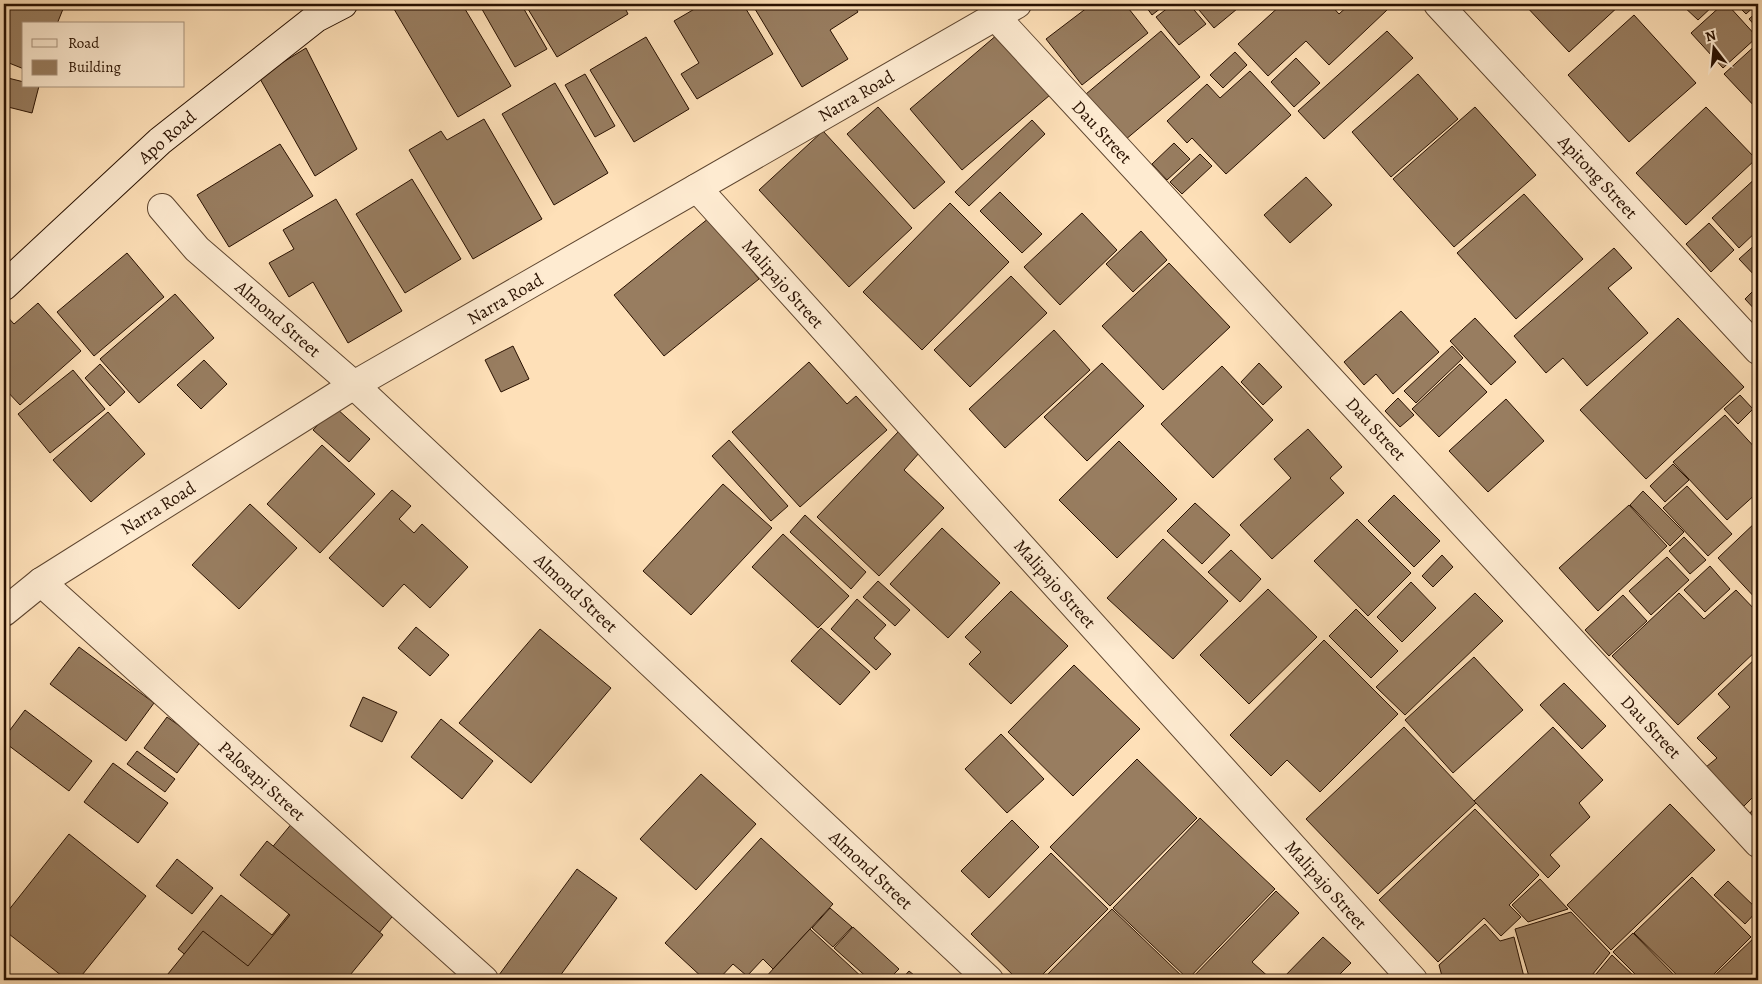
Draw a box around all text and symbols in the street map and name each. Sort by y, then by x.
legend [22,22,185,88]
north arrow [1690,22,1740,72]
text: N [1703,25,1718,47]
text: Road [68,33,100,53]
text: Building [68,57,121,77]
street label: Narra Road [814,64,899,127]
street label: Dau Street [1066,95,1138,169]
street label: Apo Road [132,105,201,170]
street label: Apitong Street [1552,129,1643,224]
street label: Malipajo Street [737,234,829,334]
street label: Narra Road [463,267,548,330]
street label: Almond Street [229,275,326,363]
street label: Dau Street [1340,392,1412,466]
street label: Narra Road [116,475,200,540]
street label: Malipajo Street [1009,534,1101,634]
street label: Almond Street [528,547,623,638]
street label: Dau Street [1615,690,1687,764]
street label: Palosapi Street [213,735,311,827]
street label: Almond Street [823,824,918,915]
street label: Malipajo Street [1280,835,1372,935]

